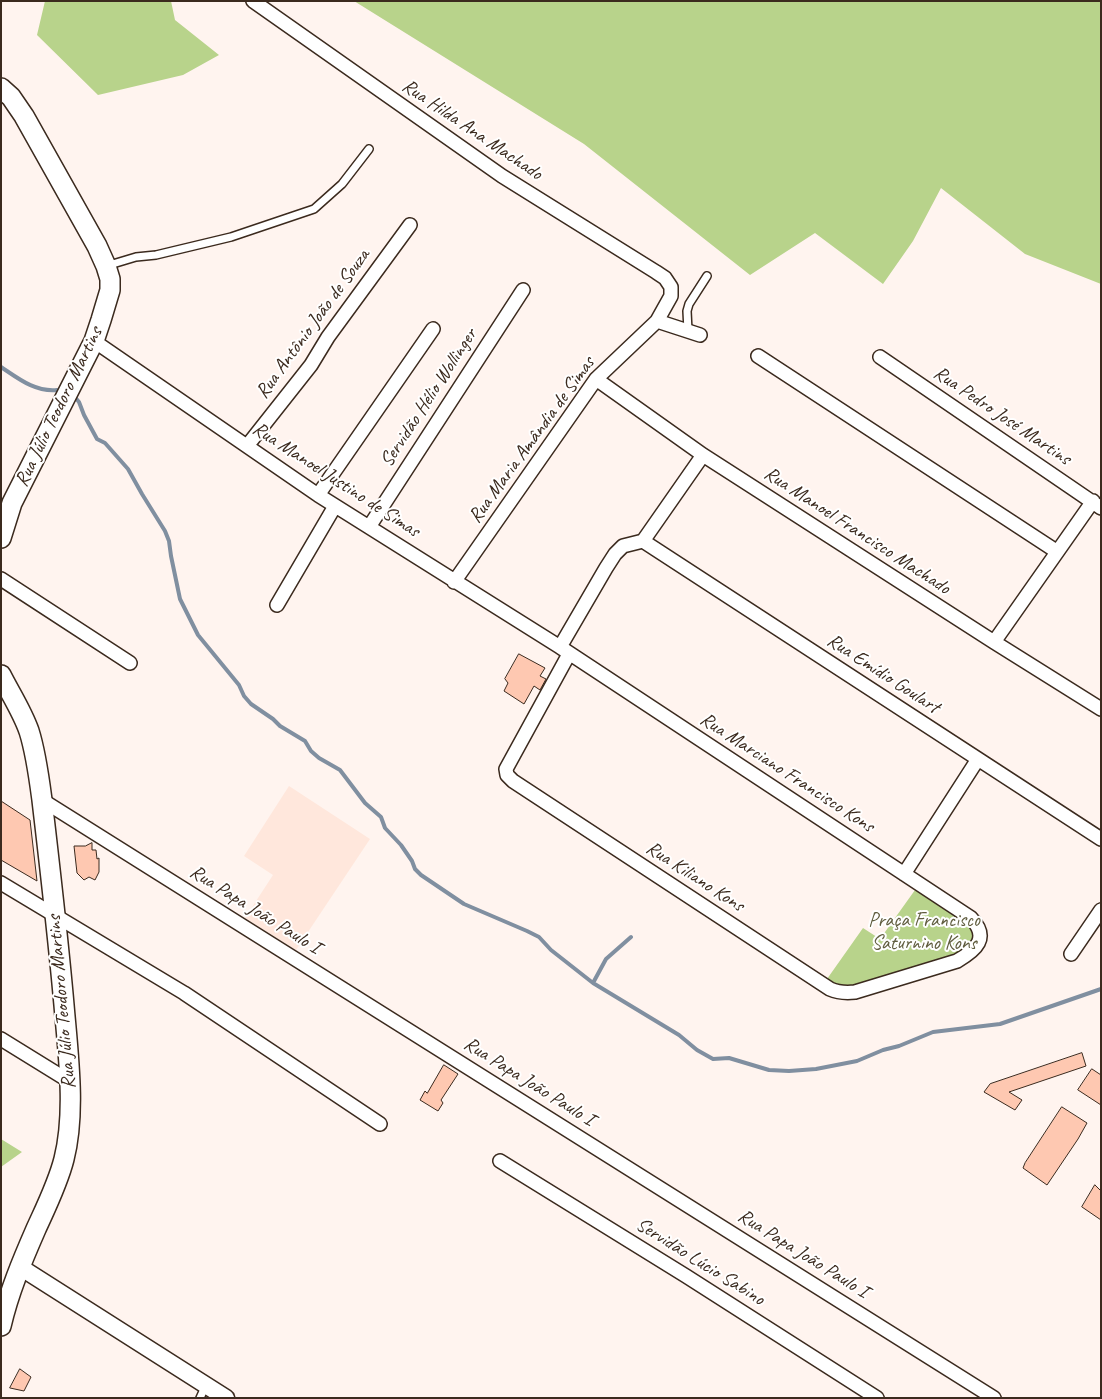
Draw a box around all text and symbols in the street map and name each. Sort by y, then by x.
street label: Rua Hilda Ana Machado [397,74,547,186]
street label: Rua Antônio João de Souza [251,245,375,403]
street label: Rua Júlio Teodoro Martins [10,323,108,491]
street label: Servidão Hélio Wollinger [375,324,483,472]
street label: Rua Maria Amândia de Simas [463,352,601,528]
street label: Rua Pedro José Martins [929,361,1075,471]
street label: Rua Manoel Justino de Simas [248,417,424,543]
street label: Rua Manoel Francisco Machado [759,462,955,600]
street label: Rua Emídio Goulart [822,629,944,719]
street label: Rua Marciano Francisco Kons [695,708,879,838]
street label: Rua Kiliano Kons [641,836,749,918]
street label: Rua Papa João Paulo I [185,860,325,960]
park label: Praça Francisco Saturnino Kons [868,909,980,956]
street label: Rua Júlio Teodoro Martins [42,914,82,1090]
street label: Rua Papa João Paulo I [459,1032,599,1132]
street label: Rua Papa João Paulo I [733,1204,873,1304]
street label: Servidão Lúcio Sabino [631,1213,769,1311]

